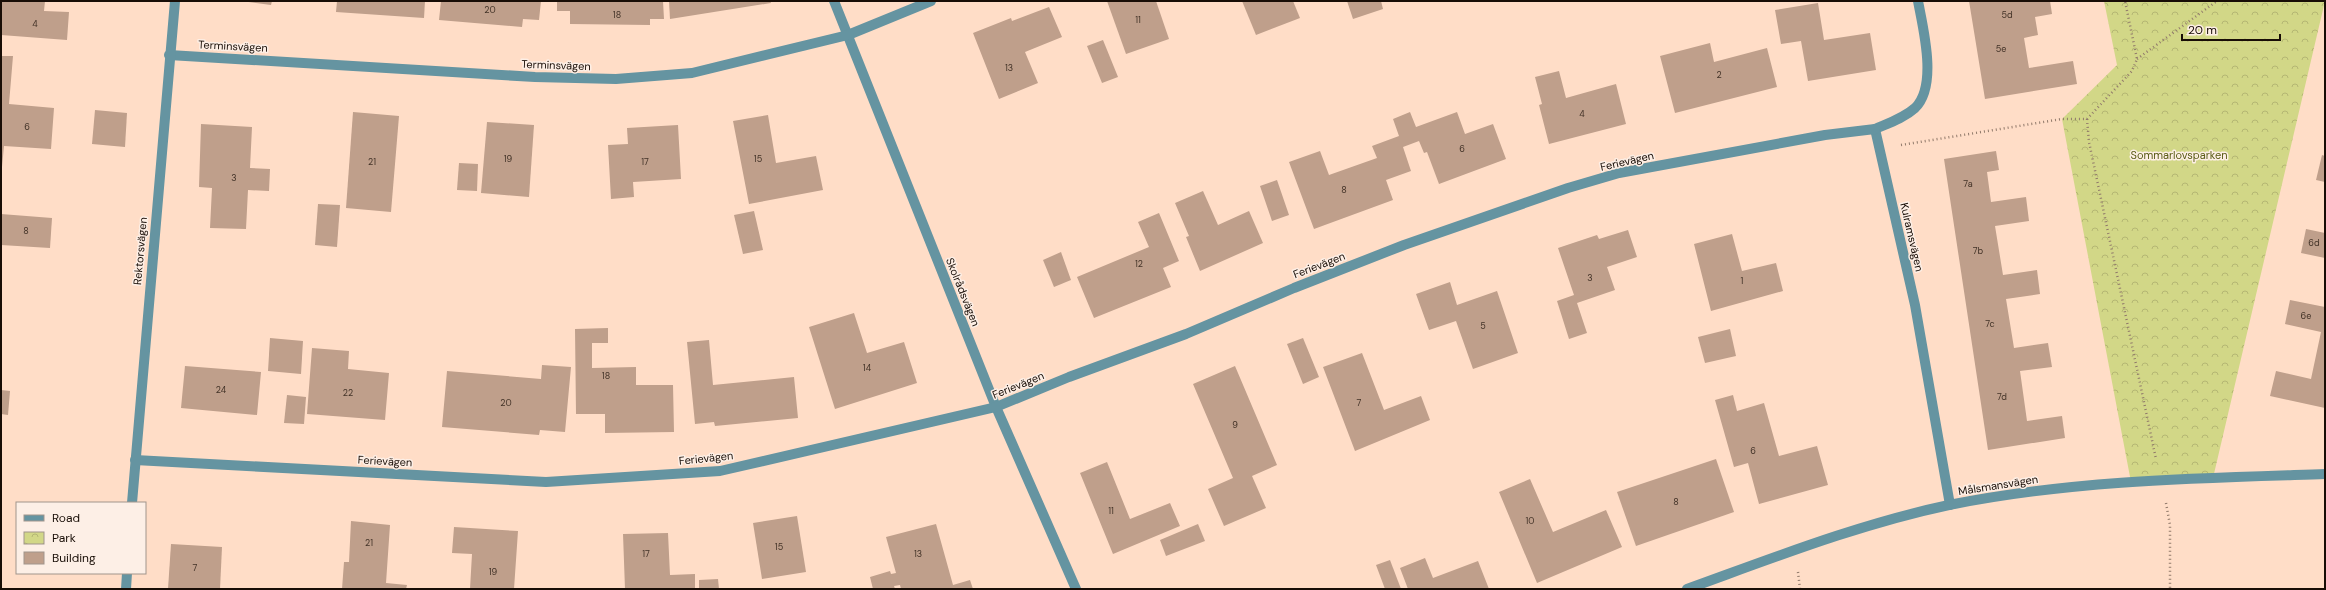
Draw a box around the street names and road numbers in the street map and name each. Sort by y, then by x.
street label: Terminsvägen [198,37,268,55]
street label: Terminsvägen [521,57,591,73]
street label: Ferievägen [1599,148,1655,174]
street label: Kulramsvägen [1897,201,1927,273]
street label: Rektorsvägen [130,217,150,285]
street label: Ferievägen [1291,249,1347,281]
street label: Skolrådsvägen [943,256,983,328]
street label: Ferievägen [990,368,1046,402]
street label: Ferievägen [678,448,734,468]
street label: Ferievägen [357,453,413,469]
street label: Målsmansvägen [1957,472,2039,498]

